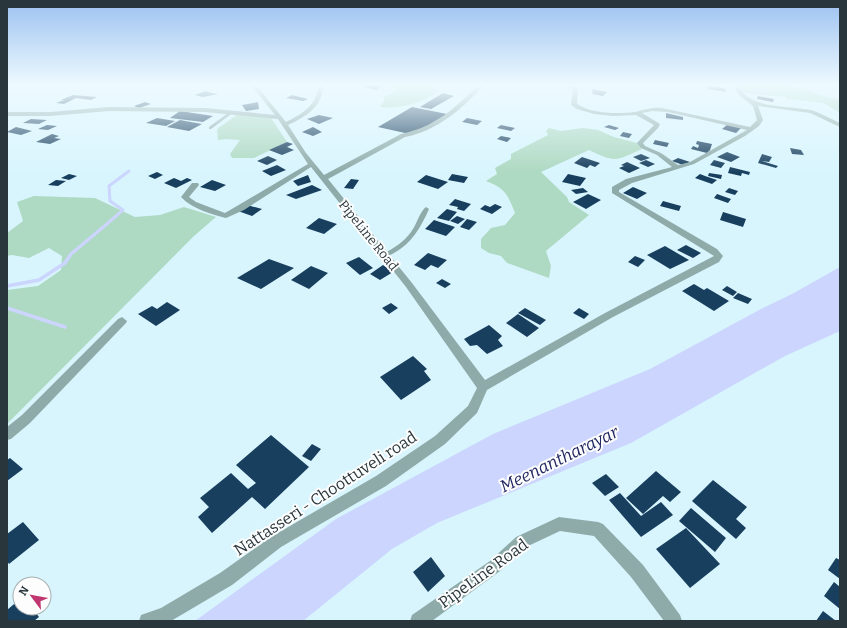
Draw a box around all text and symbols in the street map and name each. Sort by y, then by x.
street label: PipeLine Road [336,197,402,274]
water label: Meenantharayar [497,421,623,497]
street label: Nattasseri - Choottuveli road [230,427,421,560]
street label: PipeLine Road [435,534,532,612]
north arrow [12,576,52,616]
text: N [16,583,32,598]

